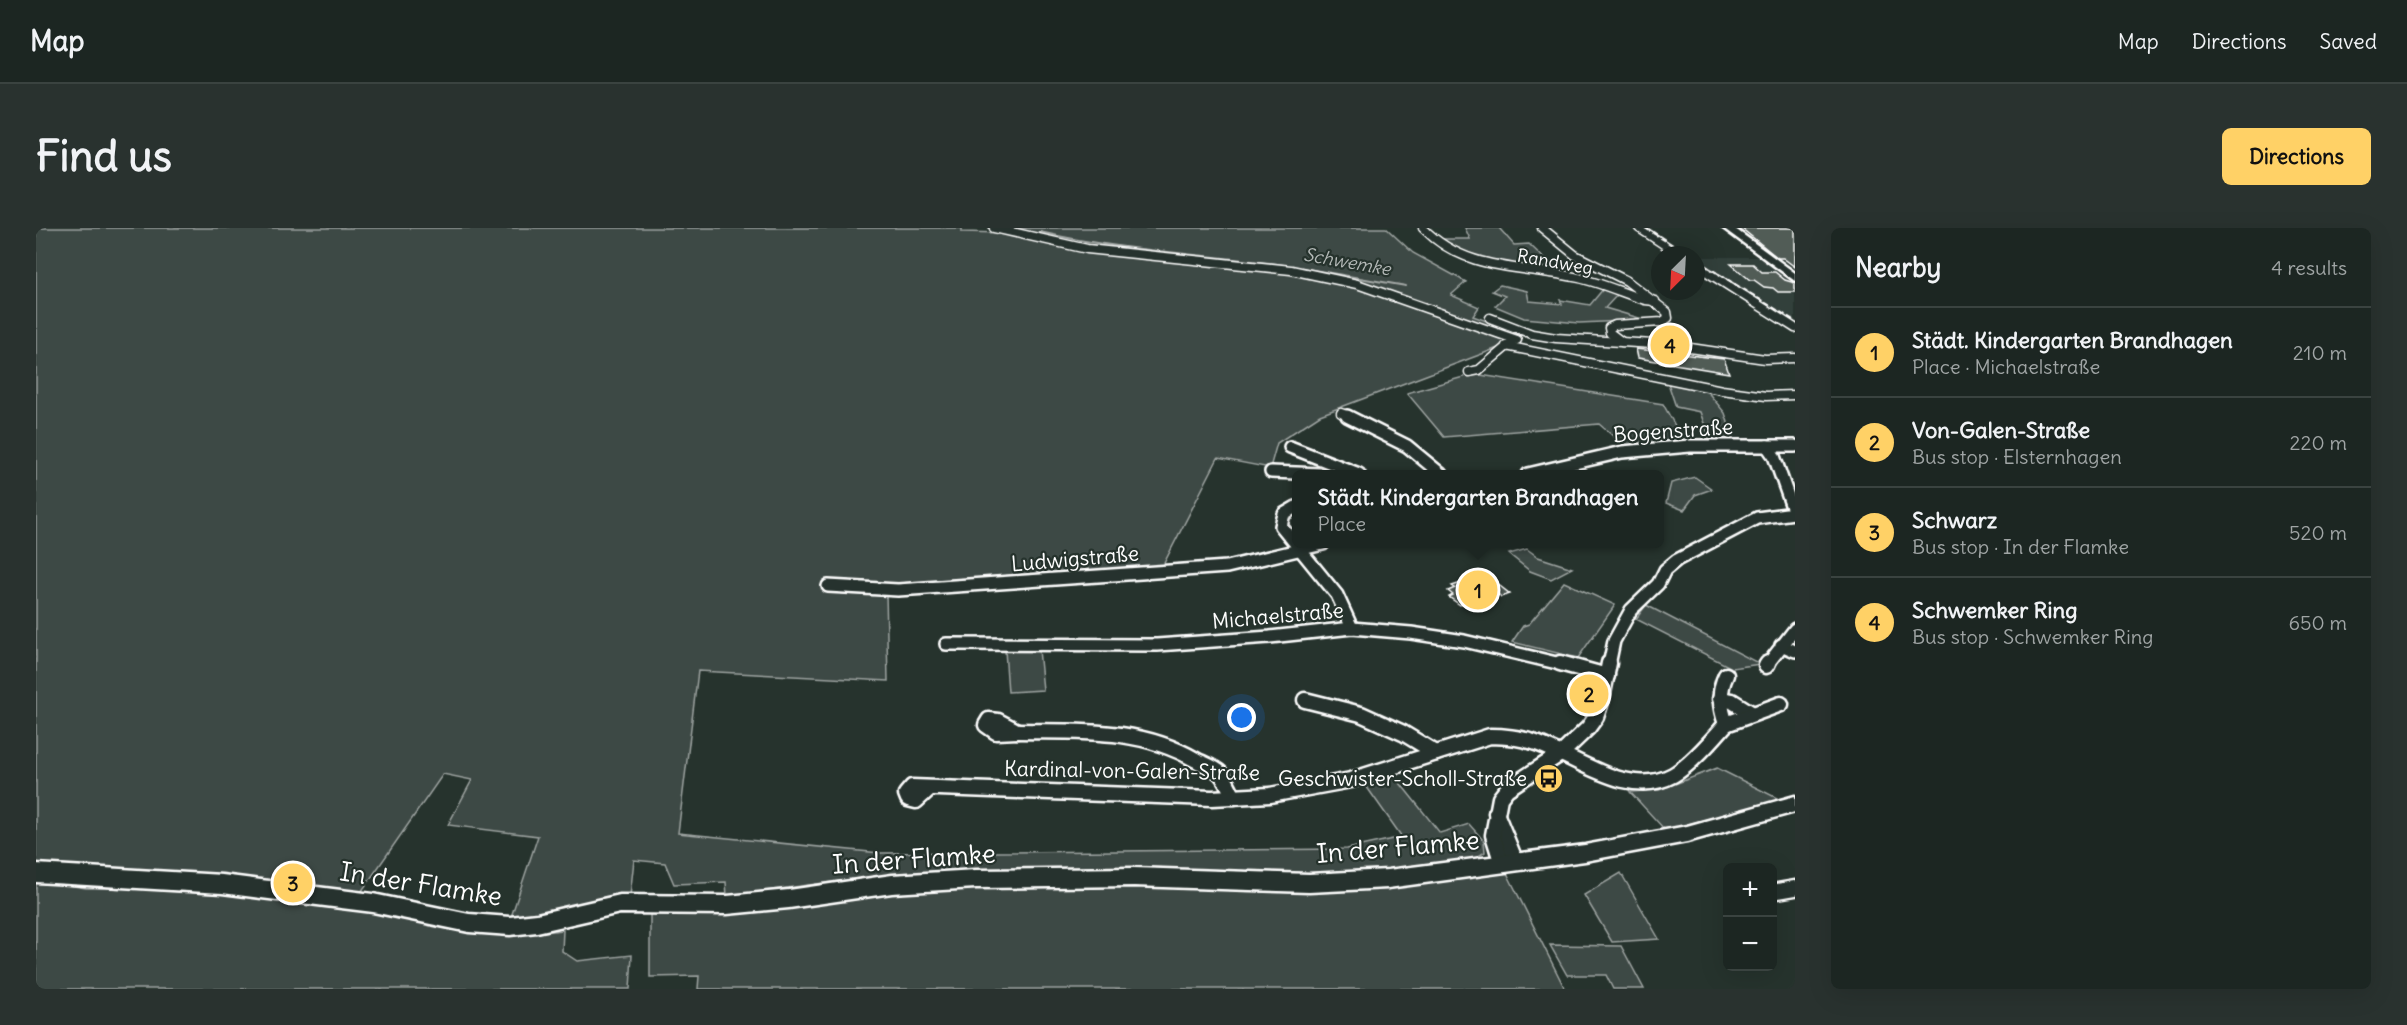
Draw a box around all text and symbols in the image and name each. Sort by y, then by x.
text: Map [30,23,84,59]
text: Map [2118,28,2159,55]
text: Directions [2192,28,2286,55]
text: Saved [2319,28,2377,55]
button: Directions [2222,128,2371,185]
text: Find us [36,130,172,182]
water label: Schwemke [1302,243,1394,281]
street label: Randweg [1515,244,1595,279]
north arrow [1651,246,1705,300]
text: Nearby [1855,251,1941,284]
text: 4 results [2271,255,2347,280]
pin: 4 [1650,322,1690,368]
text: Städt. Kindergarten Brandhagen [1912,326,2233,354]
text: 1 [1871,340,1878,365]
text: 210 m [2293,340,2347,365]
text: Place · Michaelstraße [1912,354,2100,379]
street label: Bogenstraße [1612,413,1734,448]
text: Von-Galen-Straße [1912,416,2090,444]
text: 2 [1869,430,1880,455]
text: 220 m [2290,430,2347,455]
text: Bus stop · Elsternhagen [1912,444,2122,469]
popup [1292,470,1664,548]
text: Städt. Kindergarten Brandhagen [1318,483,1638,511]
text: Schwarz [1912,506,1997,534]
text: Place [1318,511,1366,536]
text: 3 [1869,520,1880,545]
text: 520 m [2289,520,2347,545]
text: Bus stop · In der Flamke [1912,534,2129,559]
street label: Ludwigstraße [1010,539,1140,578]
pin: 1 [1458,568,1498,613]
street label: Michaelstraße [1211,596,1345,635]
text: Schwemker Ring [1912,596,2077,624]
text: 4 [1869,610,1880,635]
text: 650 m [2289,610,2347,635]
text: Bus stop · Schwemker Ring [1912,624,2154,649]
pin: 2 [1570,672,1608,716]
your location [1227,703,1256,732]
street label: Kardinal-von-Galen-Straße [1004,755,1260,786]
bus stop icon: Geschwister-Scholl-Straße [1532,763,1564,795]
place label: Geschwister-Scholl-Straße [1278,765,1527,792]
street label: In der Flamke [1315,823,1481,870]
street label: In der Flamke [831,836,997,881]
street label: In der Flamke [338,854,504,913]
pin: 3 [274,860,312,906]
map controls [1723,863,1777,971]
button: + [1723,863,1777,917]
button: − [1723,917,1777,971]

